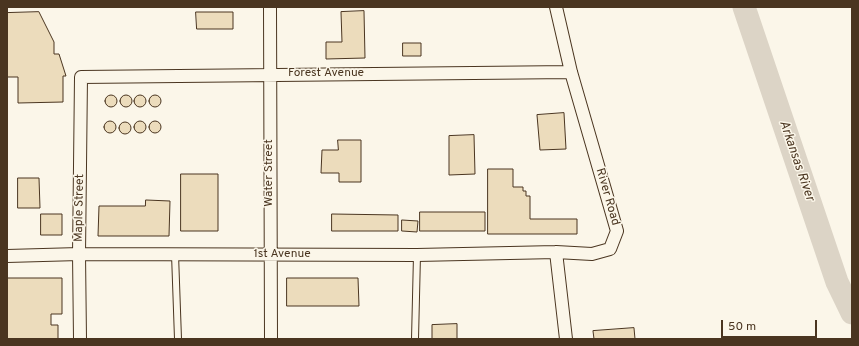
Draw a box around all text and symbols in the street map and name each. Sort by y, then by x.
street label: Forest Avenue [288,67,364,81]
water label: Arkansas River [775,119,817,203]
street label: Water Street [263,139,277,207]
street label: River Road [592,167,622,227]
street label: Maple Street [72,174,88,242]
street label: 1st Avenue [253,248,311,262]
scale bar [723,312,819,338]
text: 50 m [728,319,756,335]

